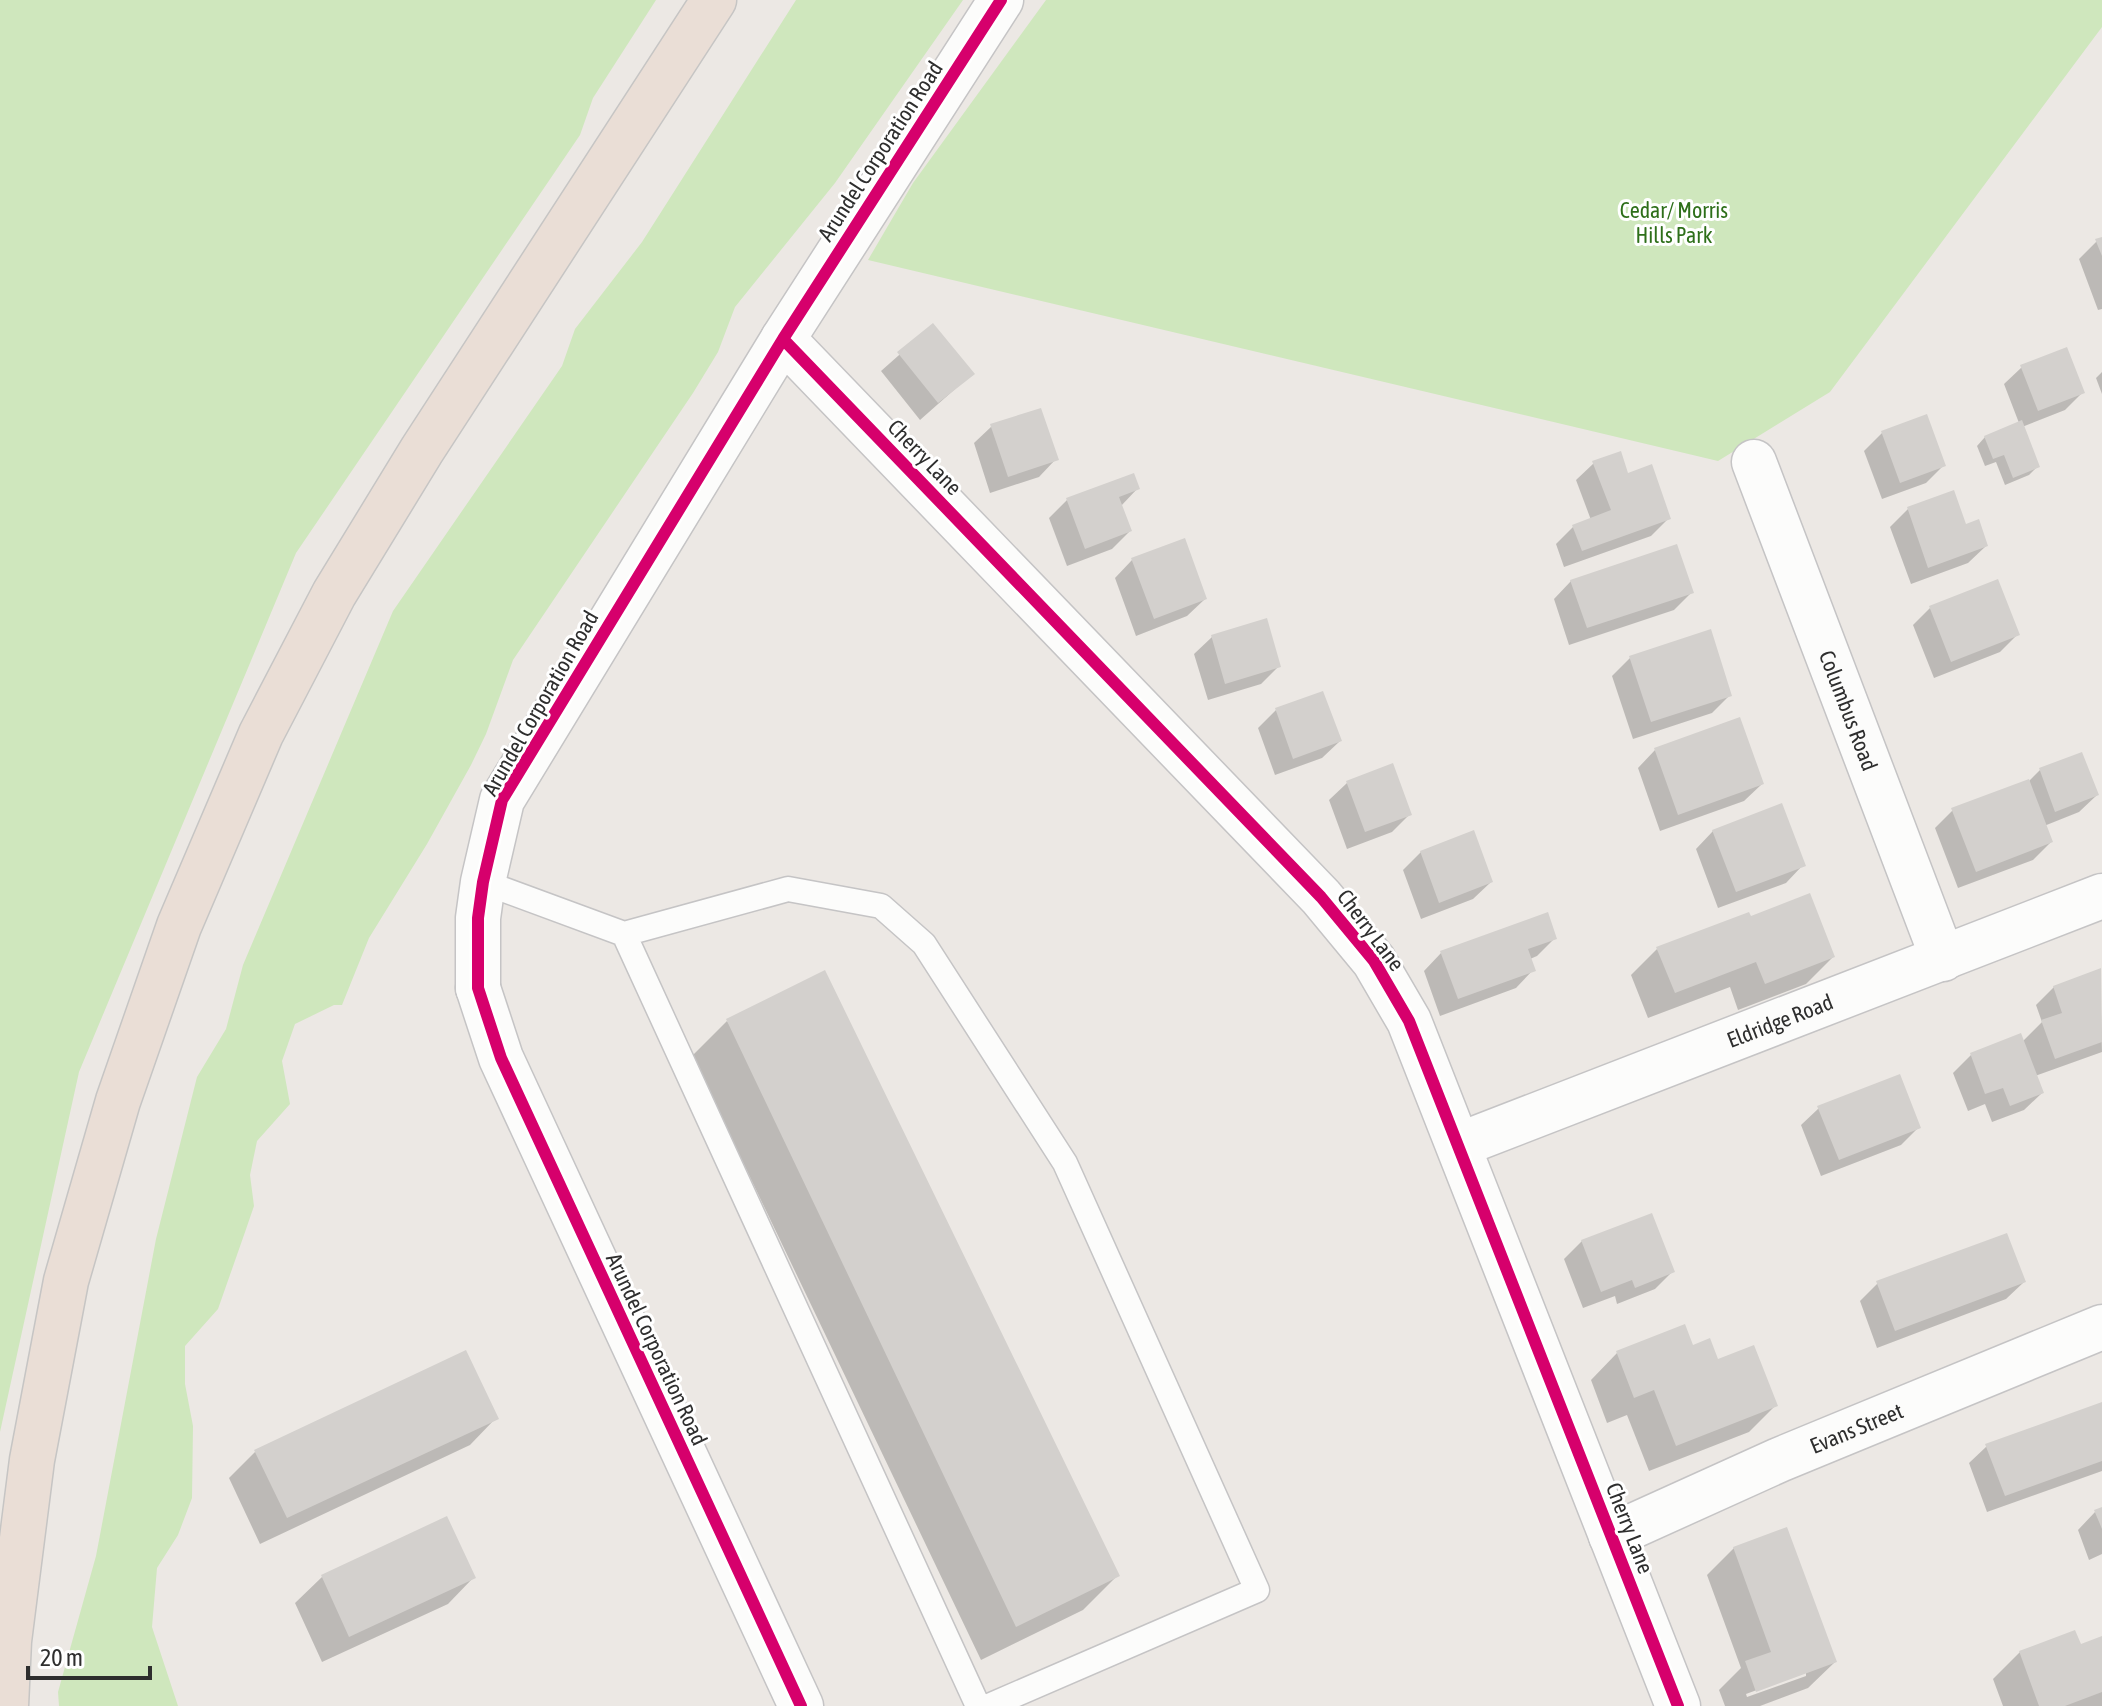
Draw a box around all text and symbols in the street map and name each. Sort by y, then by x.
street label: Arundel Corporation Road [812,56,948,246]
park label: Cedar/ Morris Hills Park [1620,197,1728,248]
street label: Cherry Lane [883,414,967,500]
street label: Arundel Corporation Road [476,606,604,800]
street label: Columbus Road [1814,647,1883,774]
street label: Cherry Lane [1332,884,1410,976]
street label: Eldridge Road [1723,989,1836,1053]
street label: Arundel Corporation Road [601,1249,713,1449]
street label: Evans Street [1806,1397,1907,1459]
street label: Cherry Lane [1601,1479,1659,1577]
scale bar [28,1630,150,1680]
text: 20 m [40,1644,83,1671]

